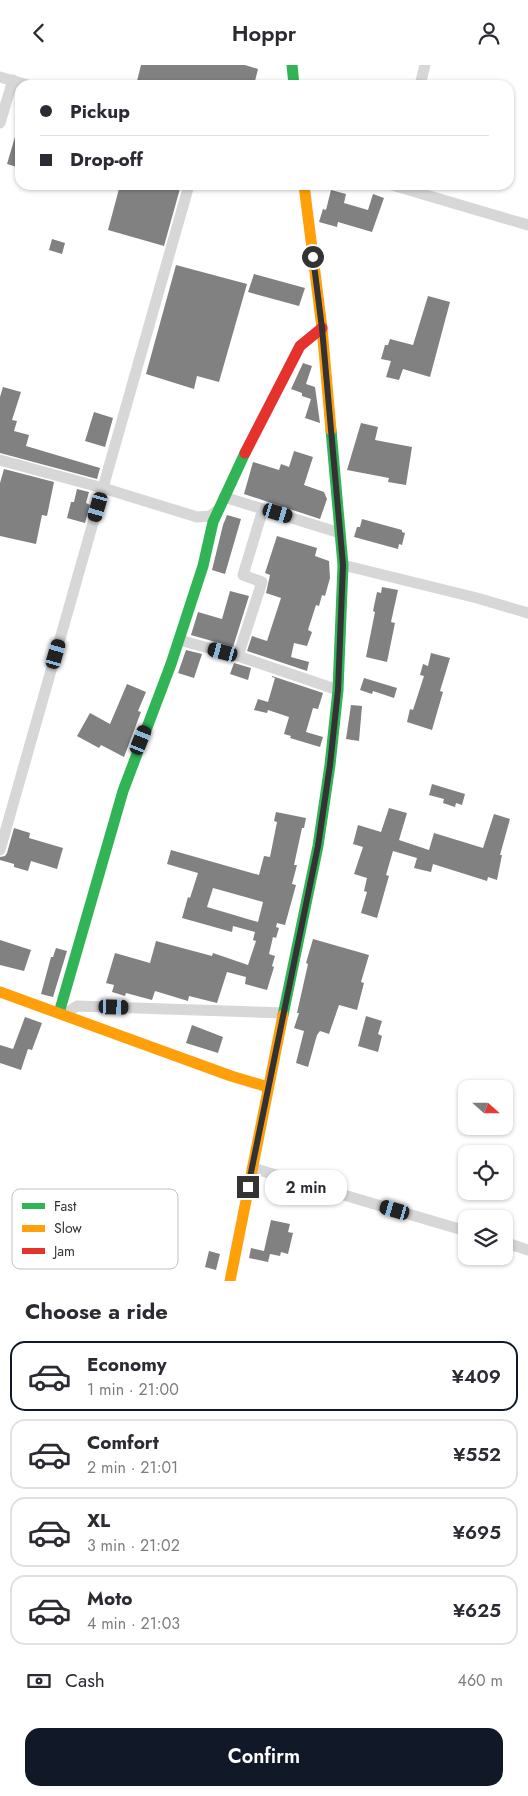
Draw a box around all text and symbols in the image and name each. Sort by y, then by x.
text: Hoppr [232,17,296,49]
icon: back [25,19,53,47]
icon: person [475,19,503,47]
text: Pickup [70,98,130,125]
text: Drop-off [70,146,143,173]
route start [302,246,324,268]
car [86,491,109,523]
car [261,501,294,525]
car [44,638,67,670]
car [206,641,239,663]
car [128,723,153,757]
car [98,999,129,1015]
north arrow [458,1080,512,1135]
map controls [458,1080,513,1265]
button: locate [458,1145,513,1200]
callout: 2 min [266,1169,348,1205]
route end [237,1176,259,1198]
text: 2 min [285,1176,327,1199]
legend [12,1189,178,1269]
text: Fast [54,1196,77,1216]
car [378,1199,411,1221]
button: layers [458,1210,513,1265]
text: Slow [54,1218,82,1238]
text: Jam [52,1241,75,1261]
text: Choose a ride [25,1295,168,1327]
text: Economy [87,1351,167,1378]
icon: car [27,1354,72,1399]
text: ¥409 [452,1363,501,1390]
text: 1 min · 21:00 [87,1378,179,1401]
text: Comfort [87,1429,159,1456]
icon: car [27,1432,72,1477]
text: ¥552 [453,1441,501,1468]
text: 2 min · 21:01 [87,1456,178,1479]
text: XL [87,1507,110,1534]
icon: car [27,1510,72,1555]
text: ¥695 [453,1519,501,1546]
text: 3 min · 21:02 [87,1534,180,1557]
text: Moto [87,1585,132,1612]
icon: car [27,1588,72,1633]
text: ¥625 [453,1597,501,1624]
text: 4 min · 21:03 [87,1612,180,1635]
icon: cash [25,1667,53,1695]
text: Cash [65,1667,105,1694]
text: 460 m [458,1669,503,1692]
button: Confirm [25,1728,503,1786]

